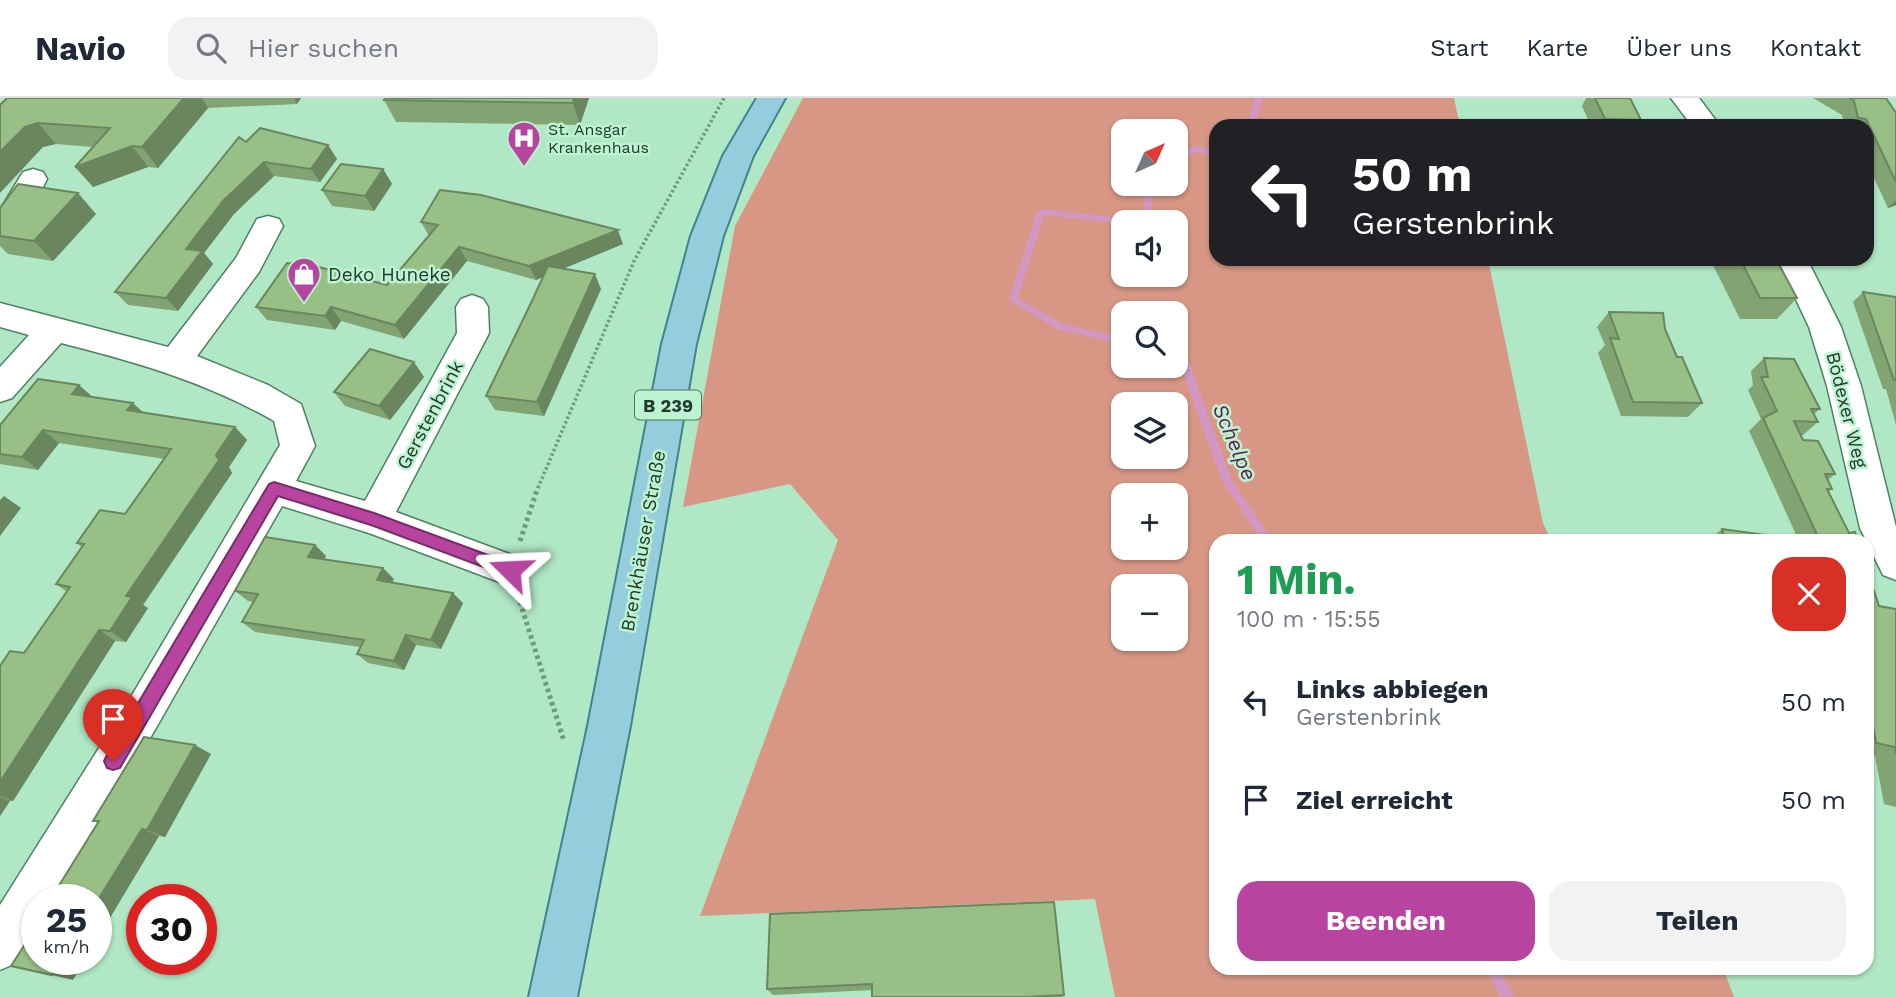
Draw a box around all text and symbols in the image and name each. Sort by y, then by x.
search box [168,17,658,80]
text: Navio [35,29,126,68]
icon: search [192,29,230,67]
text: Hier suchen [248,33,399,63]
text: Start [1430,34,1488,62]
text: Karte [1526,34,1588,62]
text: Über uns [1626,34,1732,62]
text: Kontakt [1770,34,1861,62]
hospital icon: St. Ansgar Krankenhaus [505,119,543,168]
north arrow [1111,119,1188,196]
map controls [1111,119,1188,651]
place label: St. Ansgar Krankenhaus [548,120,649,157]
text: 50 m [1352,145,1472,203]
icon: left [1237,147,1328,238]
text: Gerstenbrink [1352,204,1554,242]
button: sound [1111,210,1188,287]
shop icon: Deko Huneke [285,255,323,304]
place label: Deko Huneke [328,263,451,286]
button: search [1111,301,1188,378]
street label: Bödexer Weg [1821,349,1873,471]
street label: Gerstenbrink [392,356,468,473]
road number: B 239 [635,390,701,419]
button: layers [1111,392,1188,469]
water label: Schelpe [1208,400,1262,484]
street label: Brenkhäuser Straße [616,449,670,633]
button: + [1111,483,1188,560]
position arrow [473,533,547,607]
text: 1 Min. [1237,555,1356,604]
button: close [1772,557,1846,631]
button: − [1111,574,1188,651]
text: 100 m · 15:55 [1237,606,1381,633]
text: Links abbiegen [1296,674,1489,704]
icon: left [1237,683,1275,721]
text: 50 m [1781,687,1846,717]
pin [83,689,143,761]
icon: arrive [94,700,132,738]
text: Gerstenbrink [1296,704,1441,731]
icon: arrive [1237,781,1275,819]
text: Ziel erreicht [1296,785,1453,815]
text: 50 m [1781,785,1846,815]
button: Beenden [1237,881,1535,961]
button: Teilen [1549,881,1846,961]
speed limit sign: 30 [126,884,217,975]
text: 25 [46,899,87,941]
text: km/h [43,936,90,957]

